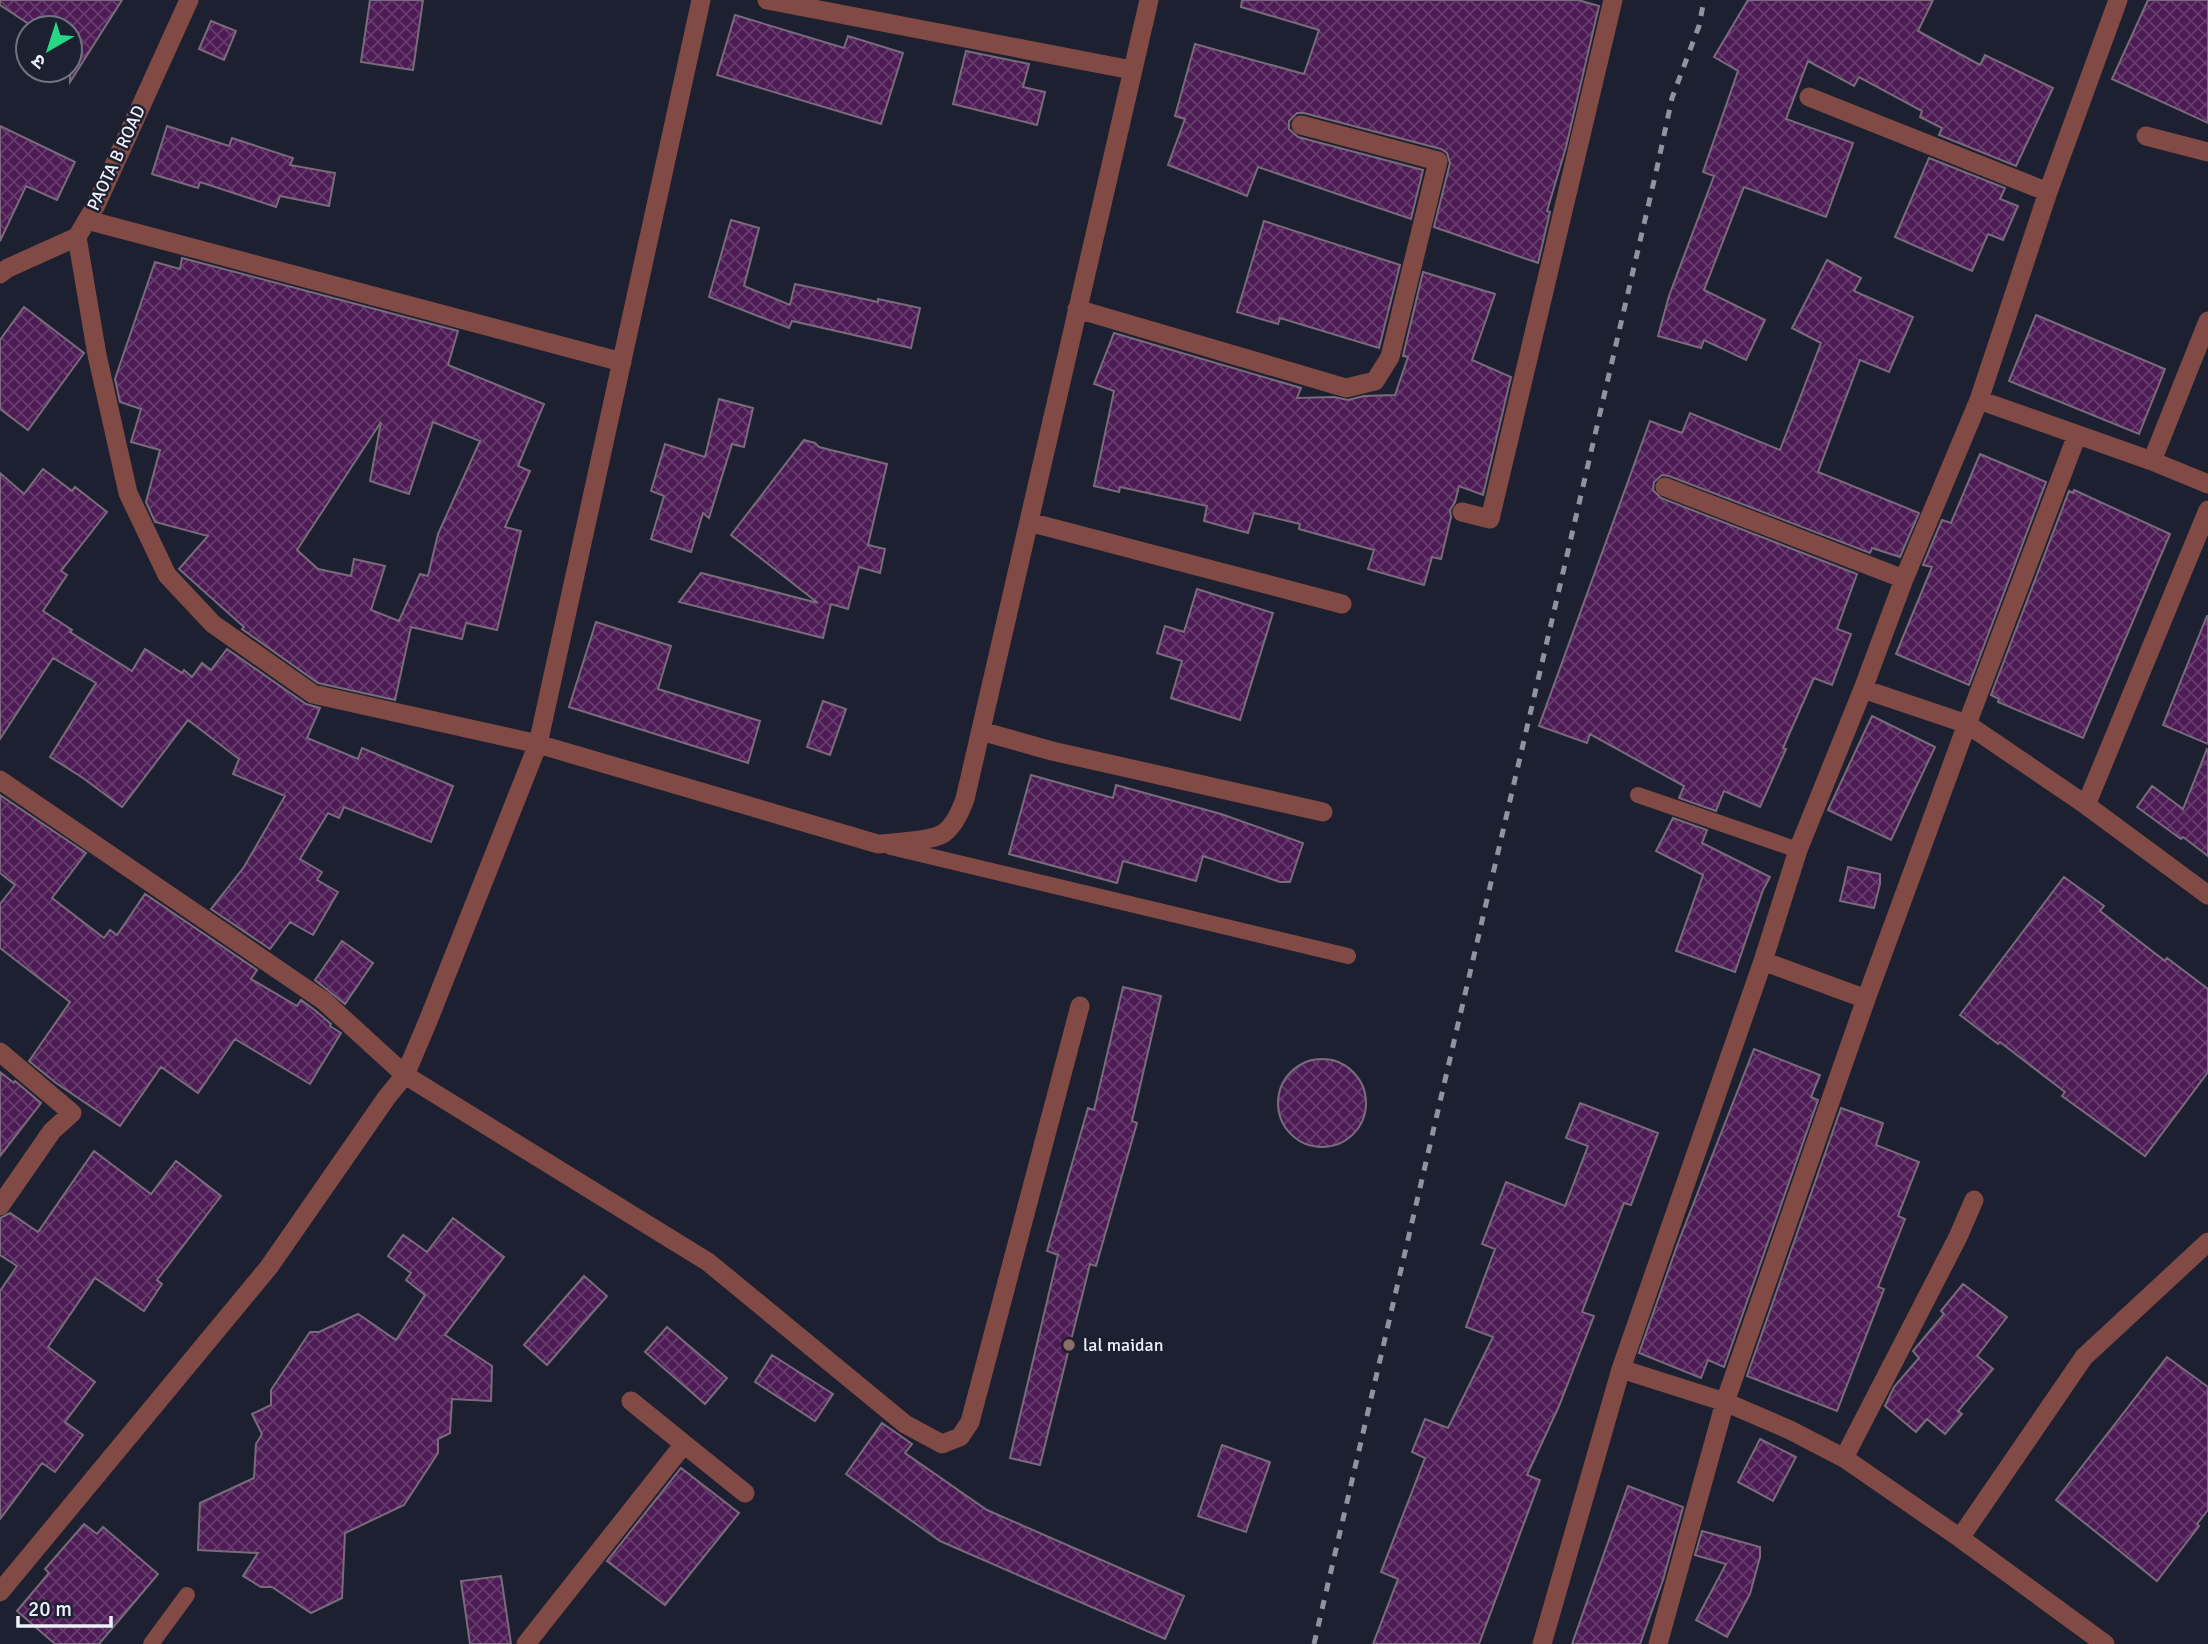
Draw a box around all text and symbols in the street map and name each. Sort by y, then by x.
north arrow [14,14,84,84]
text: उ [26,48,51,74]
street label: PAOTA B ROAD [82,102,150,214]
place label: lal maidan [1083,1334,1164,1356]
marker: lal maidan [1061,1337,1077,1353]
scale bar [18,1584,110,1628]
text: 20 m [28,1596,72,1622]

